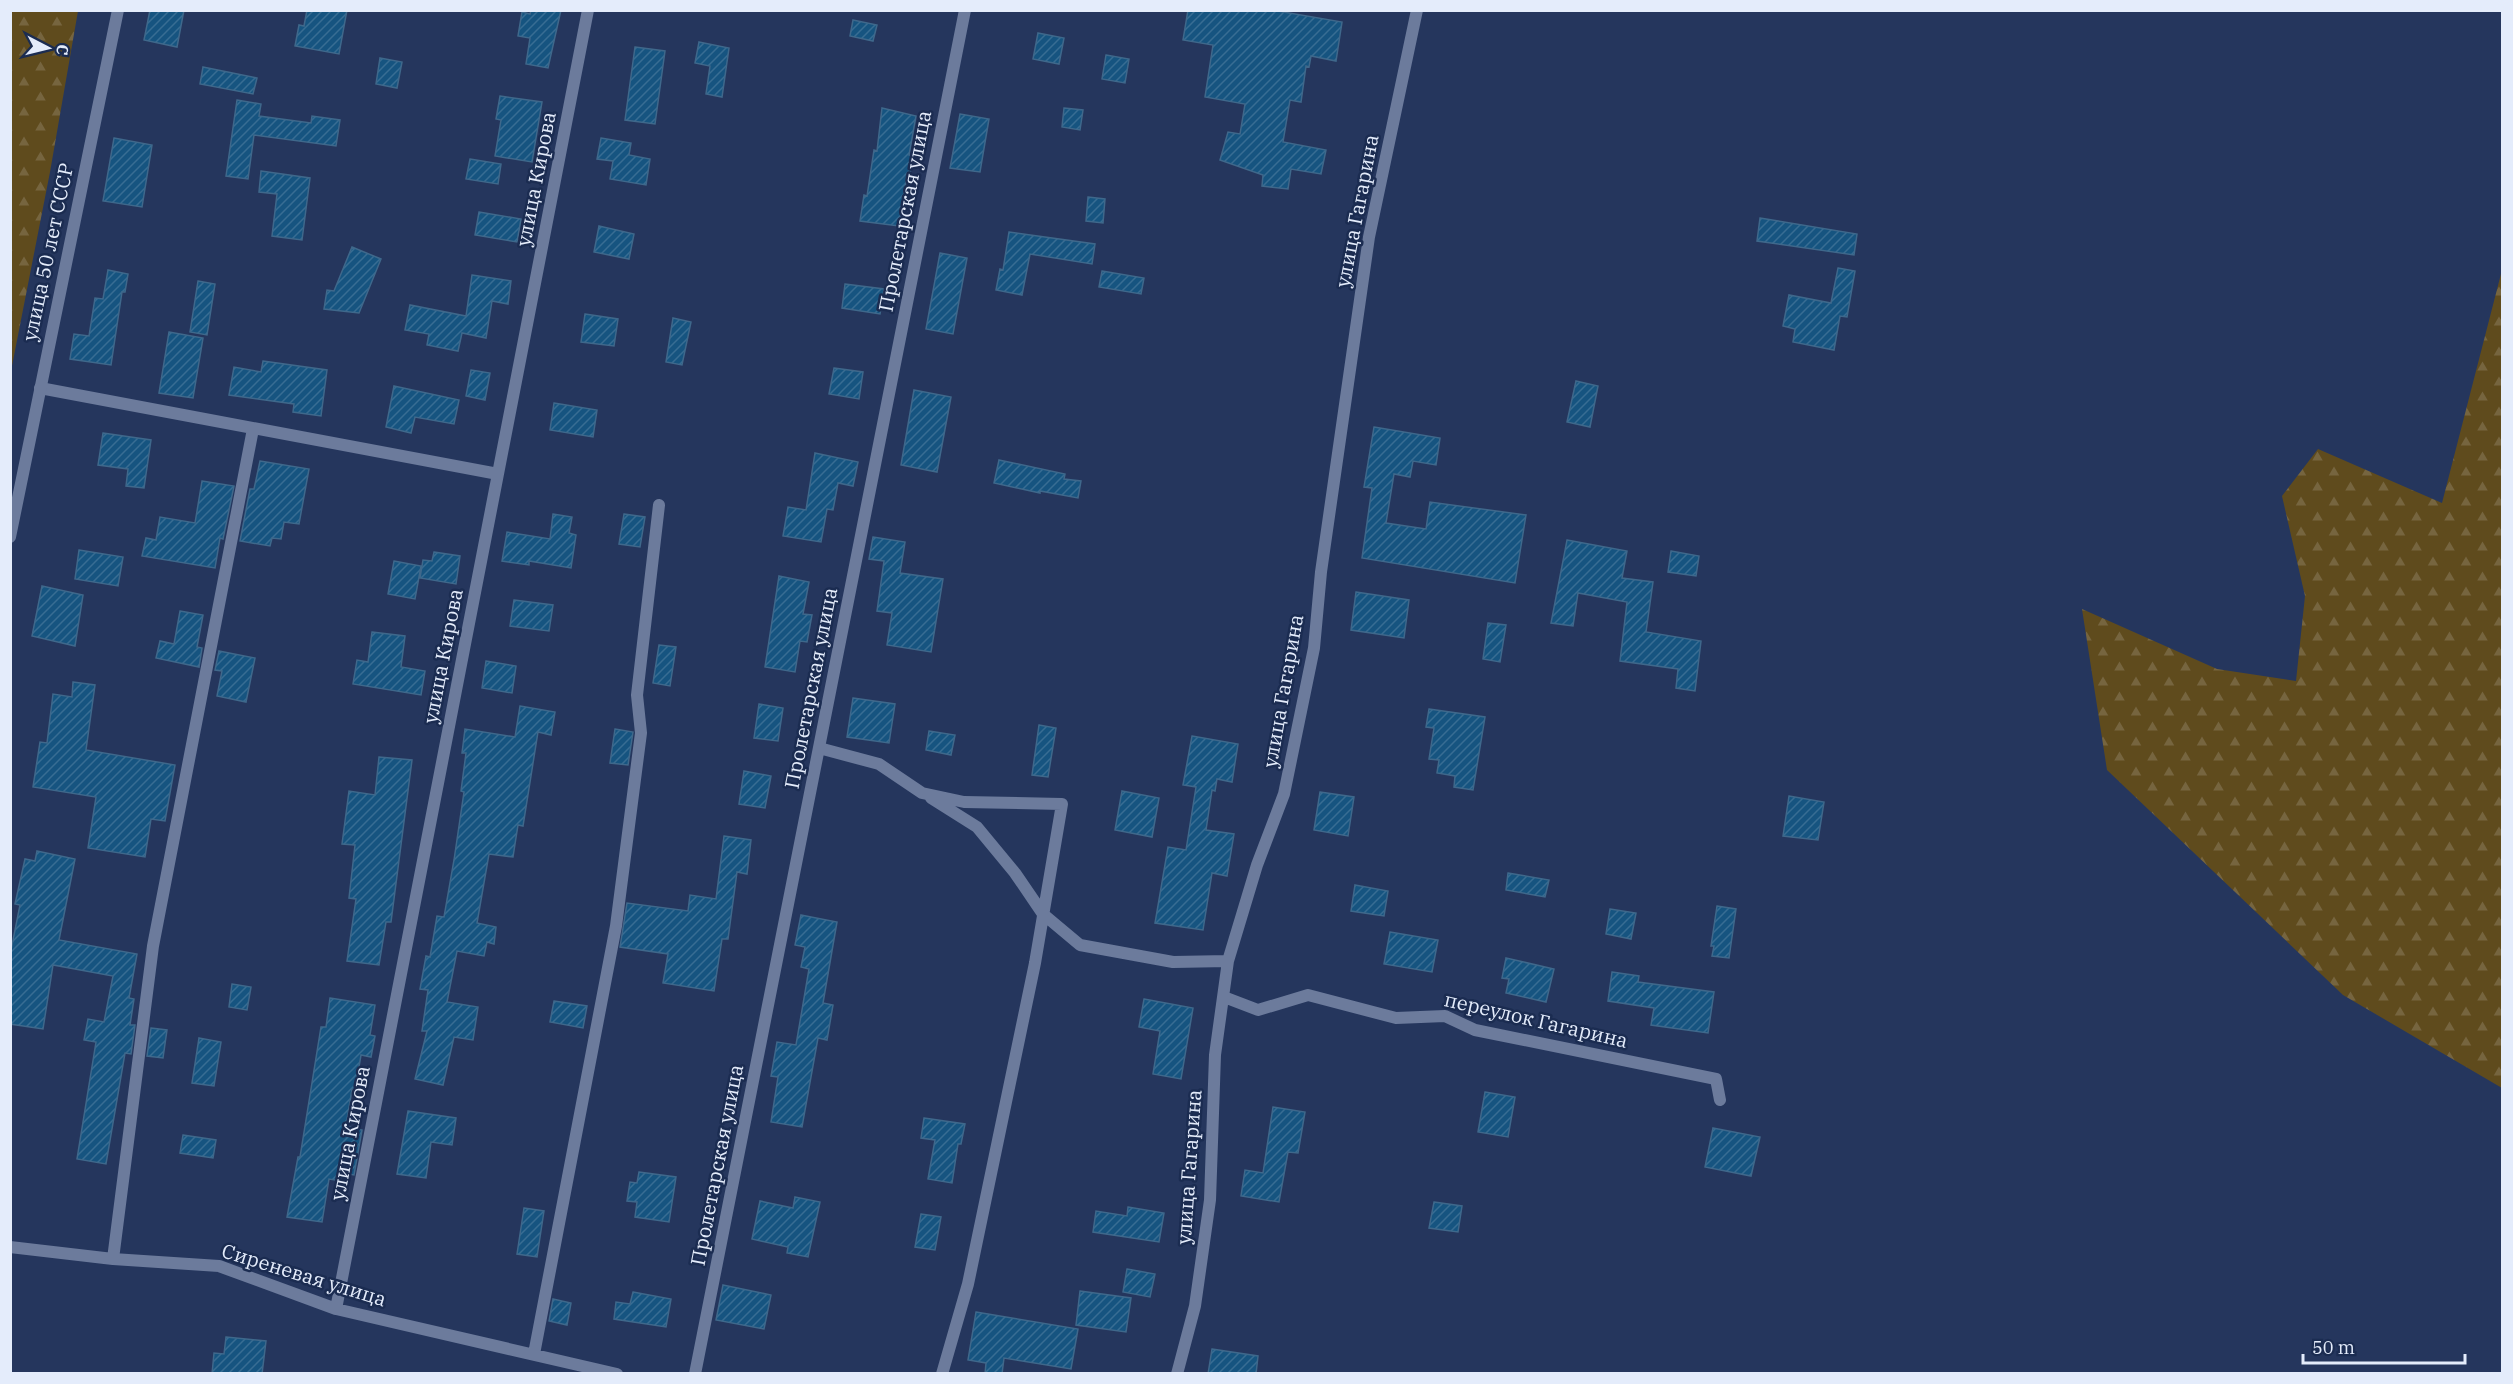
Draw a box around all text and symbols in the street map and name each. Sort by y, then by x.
north arrow [18,18,78,78]
text: С [52,43,73,56]
street label: Пролетарская улица [872,108,937,314]
street label: улица Кирова [509,109,562,249]
street label: улица Гагарина [1328,132,1385,290]
street label: улица 50 лет СССР [15,160,80,343]
street label: Пролетарская улица [778,585,843,791]
street label: улица Кирова [416,586,469,726]
street label: улица Гагарина [1256,612,1309,770]
street label: переулок Гагарина [1442,985,1631,1054]
street label: Пролетарская улица [684,1062,749,1268]
street label: улица Кирова [323,1063,376,1203]
street label: улица Гагарина [1170,1088,1207,1245]
street label: Сиреневая улица [218,1237,390,1312]
scale bar [2303,1327,2465,1365]
text: 50 m [2312,1336,2355,1359]

